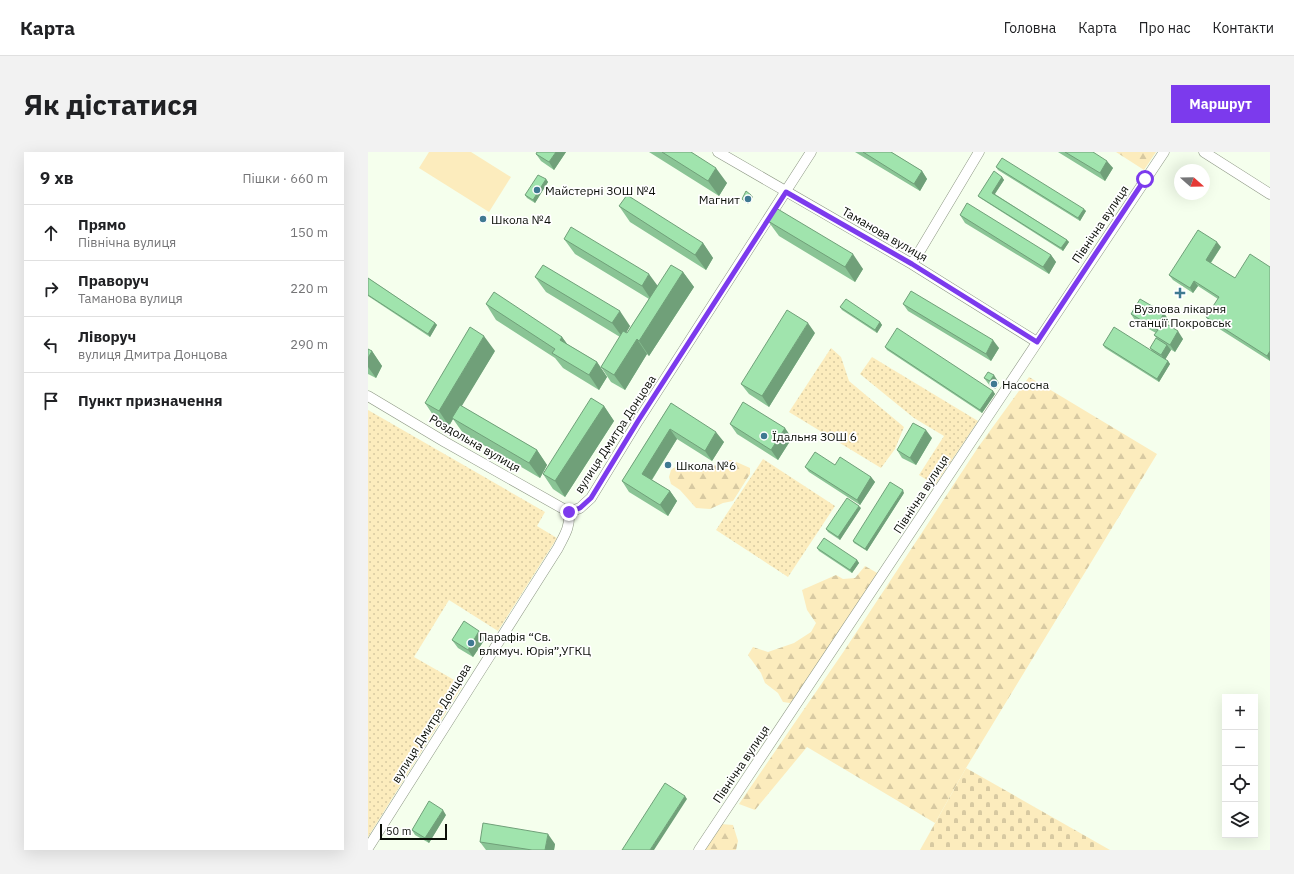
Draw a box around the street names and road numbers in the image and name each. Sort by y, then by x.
street label: Північна вулиця [1068,182,1132,266]
street label: Таманова вулиця [839,203,931,265]
street label: вулиця Дмитра Донцова [571,372,659,496]
street label: Роздольна вулиця [427,411,523,475]
street label: Північна вулиця [890,452,952,536]
street label: вулиця Дмитра Донцова [388,660,474,786]
street label: Північна вулиця [709,722,773,806]

